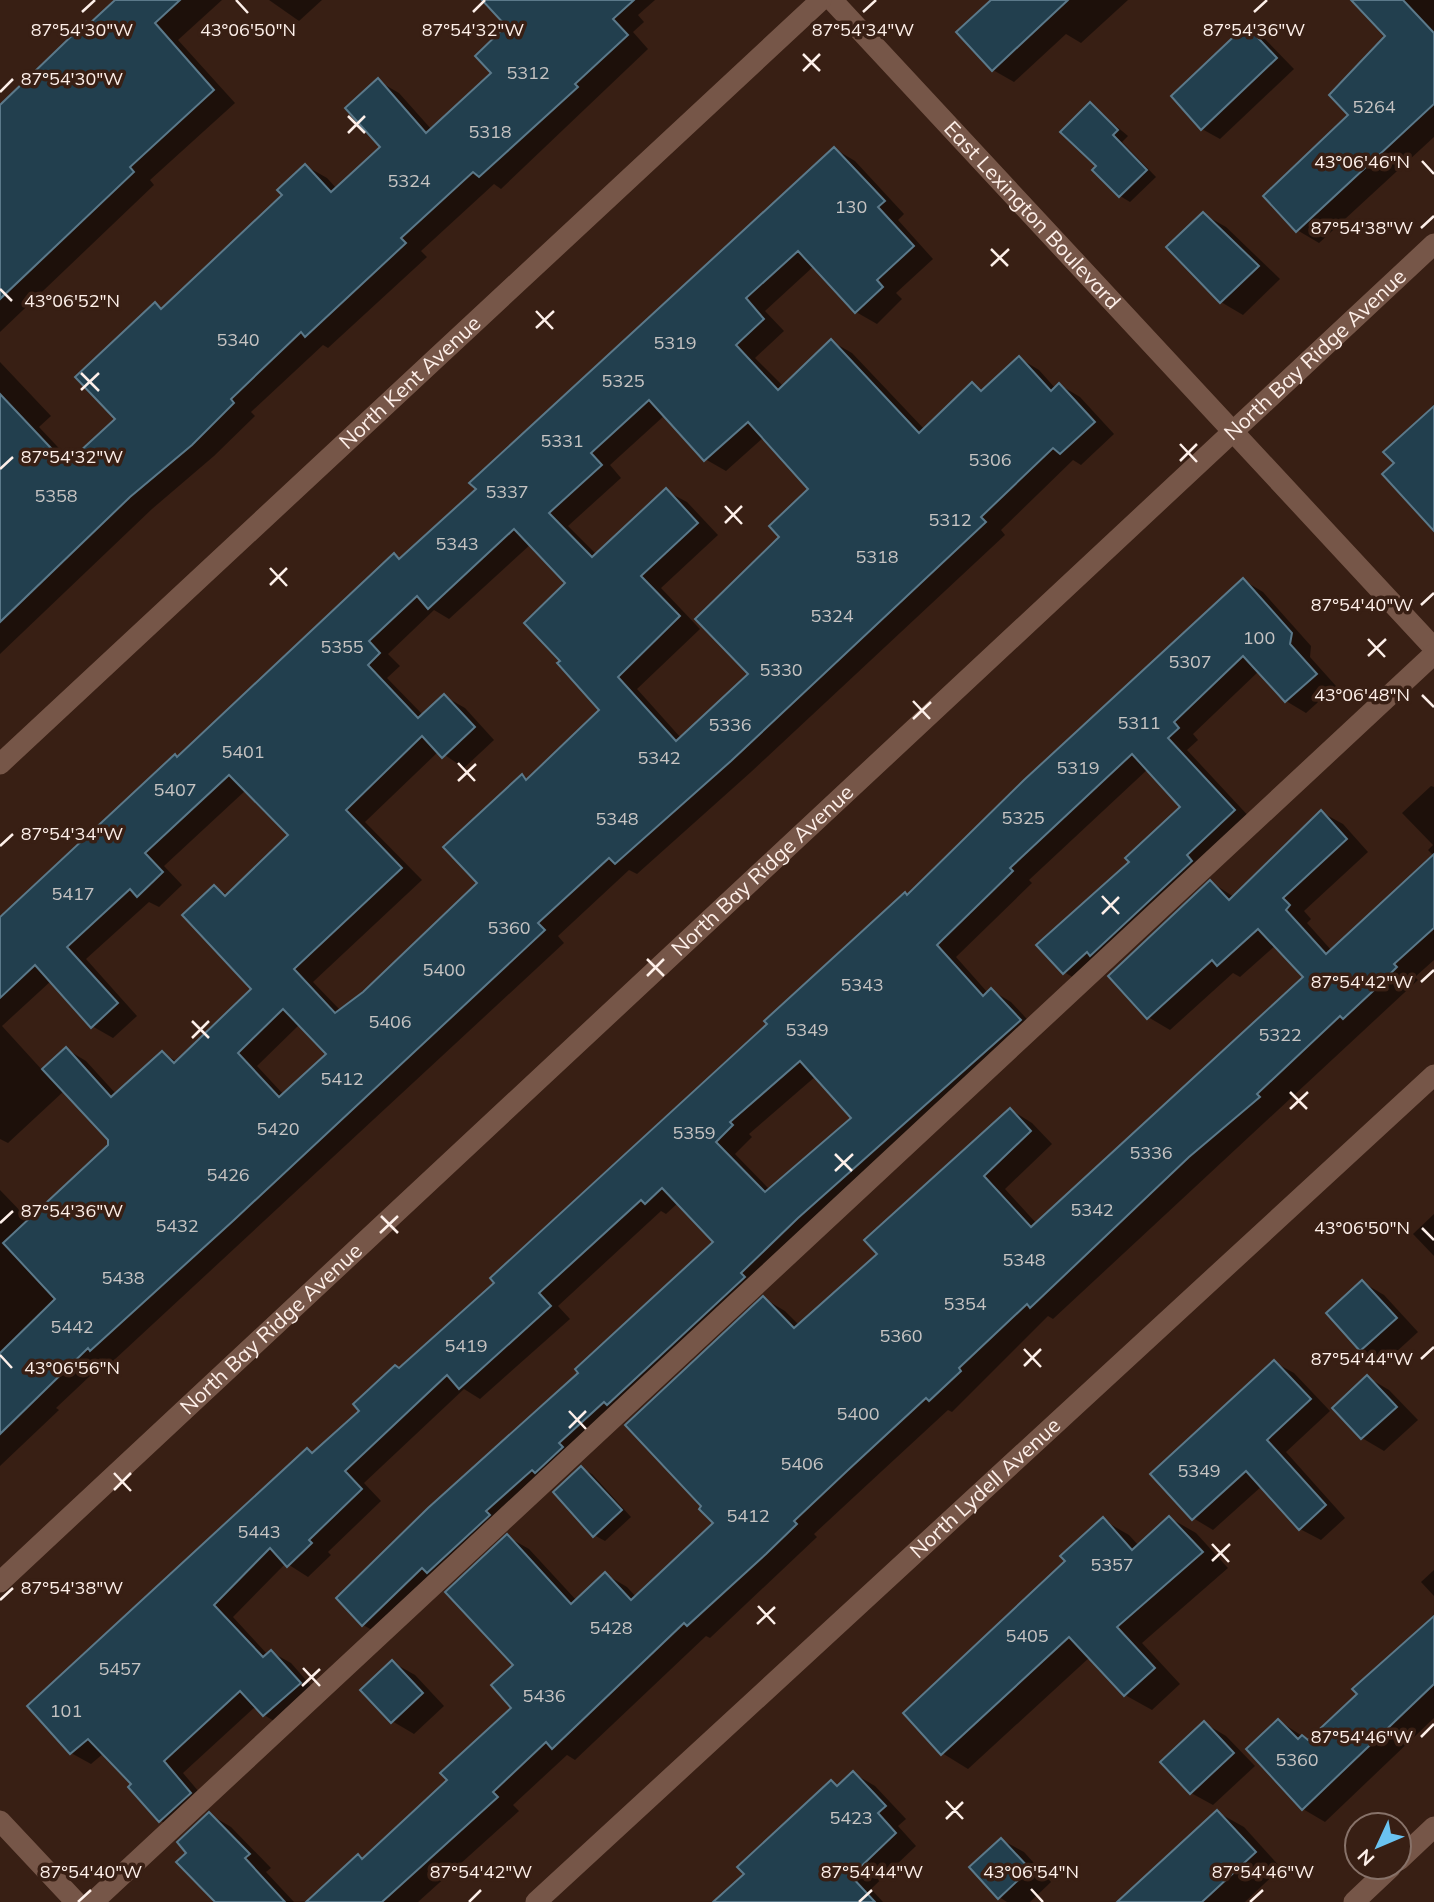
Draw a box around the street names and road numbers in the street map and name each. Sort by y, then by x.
street label: East Lexington Boulevard [939,115,1127,314]
street label: North Bay Ridge Avenue [1218,263,1411,445]
street label: North Kent Avenue [333,310,485,454]
street label: North Bay Ridge Avenue [666,779,858,961]
street label: North Bay Ridge Avenue [174,1237,367,1419]
street label: North Lydell Avenue [904,1412,1065,1563]

